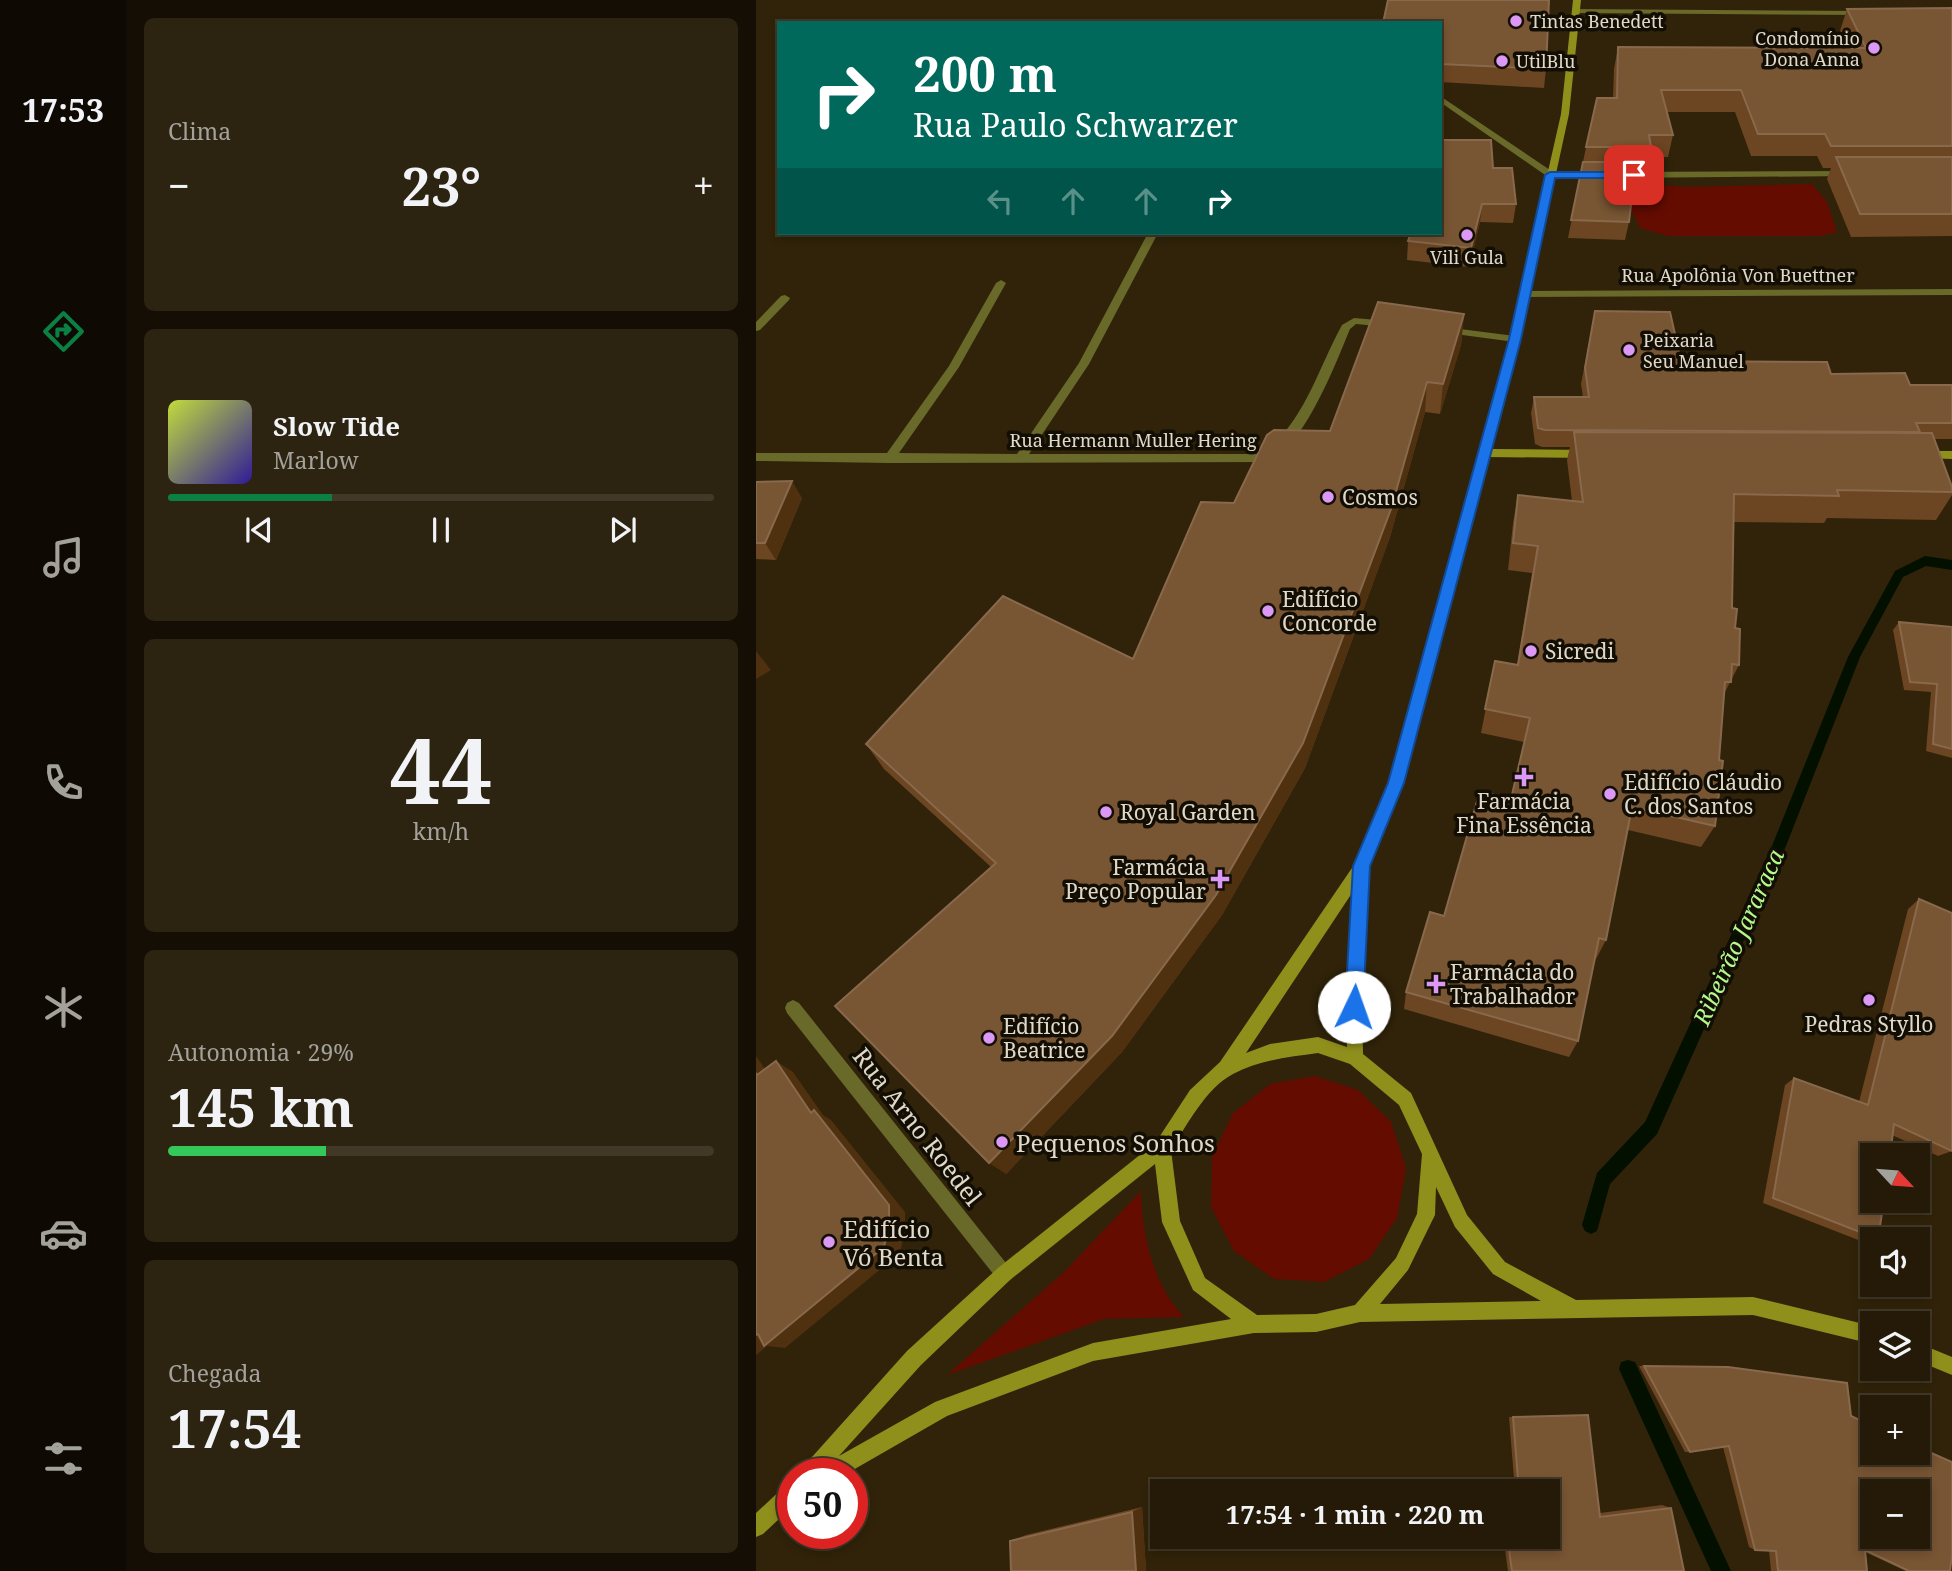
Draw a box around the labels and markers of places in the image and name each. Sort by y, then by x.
place label: Tintas Benedett [1530,9,1664,33]
marker: Tintas Benedett [1508,13,1524,29]
place label: Condomínio Dona Anna [1755,26,1860,71]
marker: Condomínio Dona Anna [1866,40,1882,56]
place label: UtilBlu [1516,49,1576,73]
marker: UtilBlu [1494,53,1510,69]
pin [1604,145,1664,205]
marker: Vili Gula [1459,227,1475,243]
place label: Vili Gula [1430,245,1504,269]
place label: Peixaria Seu Manuel [1643,328,1744,373]
marker: Peixaria Seu Manuel [1621,342,1637,358]
place label: Cosmos [1342,483,1418,511]
marker: Cosmos [1320,489,1336,505]
place label: Edifício Concorde [1282,585,1377,637]
marker: Edifício Concorde [1260,603,1276,619]
place label: Sicredi [1545,637,1614,665]
marker: Sicredi [1523,643,1539,659]
place label: Edifício Cláudio C. dos Santos [1624,768,1782,820]
marker: Farmácia Fina Essência [1516,769,1532,785]
marker: Edifício Cláudio C. dos Santos [1602,786,1618,802]
place label: Farmácia Fina Essência [1456,787,1592,839]
place label: Royal Garden [1120,798,1256,826]
marker: Royal Garden [1098,804,1114,820]
place label: Farmácia Preço Popular [1065,853,1206,905]
marker: Farmácia Preço Popular [1212,871,1228,887]
place label: Farmácia do Trabalhador [1450,958,1576,1010]
marker: Farmácia do Trabalhador [1428,976,1444,992]
marker: Pedras Styllo [1861,992,1877,1008]
place label: Pedras Styllo [1805,1010,1933,1038]
place label: Edifício Beatrice [1003,1012,1085,1064]
marker: Edifício Beatrice [981,1030,997,1046]
place label: Pequenos Sonhos [1016,1126,1215,1159]
marker: Pequenos Sonhos [994,1134,1010,1150]
place label: Edifício Vó Benta [843,1212,944,1273]
marker: Edifício Vó Benta [821,1234,837,1250]

